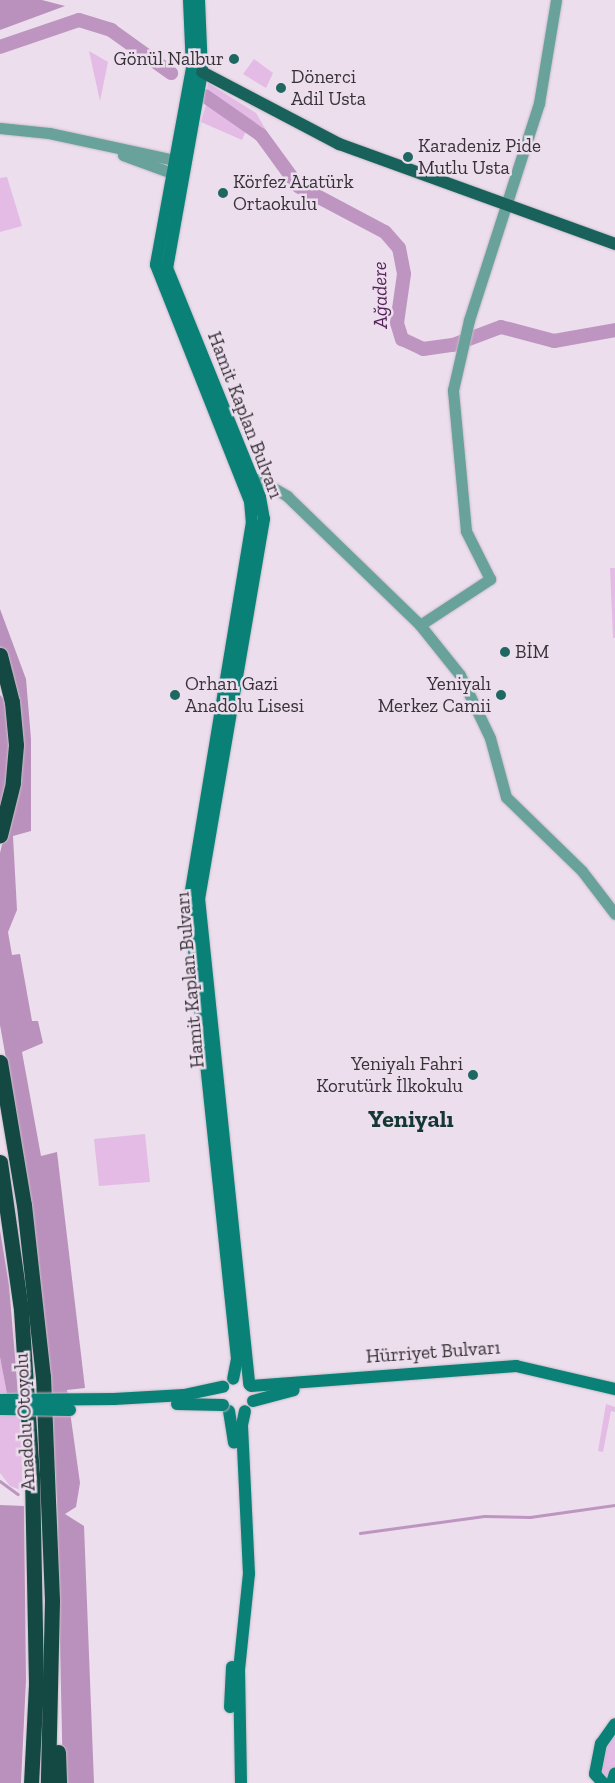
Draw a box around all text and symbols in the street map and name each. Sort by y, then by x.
place label: Gönül Nalbur [114,48,224,70]
marker: Gönül Nalbur [228,53,240,65]
place label: Dönerci Adil Usta [291,66,366,110]
marker: Dönerci Adil Usta [275,82,287,94]
place label: Karadeniz Pide Mutlu Usta [418,135,541,179]
marker: Karadeniz Pide Mutlu Usta [402,151,414,163]
place label: Körfez Atatürk Ortaokulu [233,171,354,215]
marker: Körfez Atatürk Ortaokulu [217,187,229,199]
water label: Ağadere [367,261,393,329]
street label: Hamit Kaplan Bulvarı [203,328,287,502]
place label: BİM [515,641,549,663]
marker: BİM [499,646,511,658]
place label: Orhan Gazi Anadolu Lisesi [185,673,304,717]
place label: Yeniyalı Merkez Camii [378,673,491,717]
marker: Orhan Gazi Anadolu Lisesi [169,689,181,701]
marker: Yeniyalı Merkez Camii [495,689,507,701]
street label: Hamit Kaplan Bulvarı [171,891,209,1069]
place label: Yeniyalı Fahri Korutürk İlkokulu [316,1053,463,1097]
marker: Yeniyalı Fahri Korutürk İlkokulu [467,1069,479,1081]
district label: Yeniyalı [368,1105,454,1133]
street label: Hürriyet Bulvarı [365,1336,501,1368]
street label: Anadolu Otoyolu [10,1353,40,1491]

